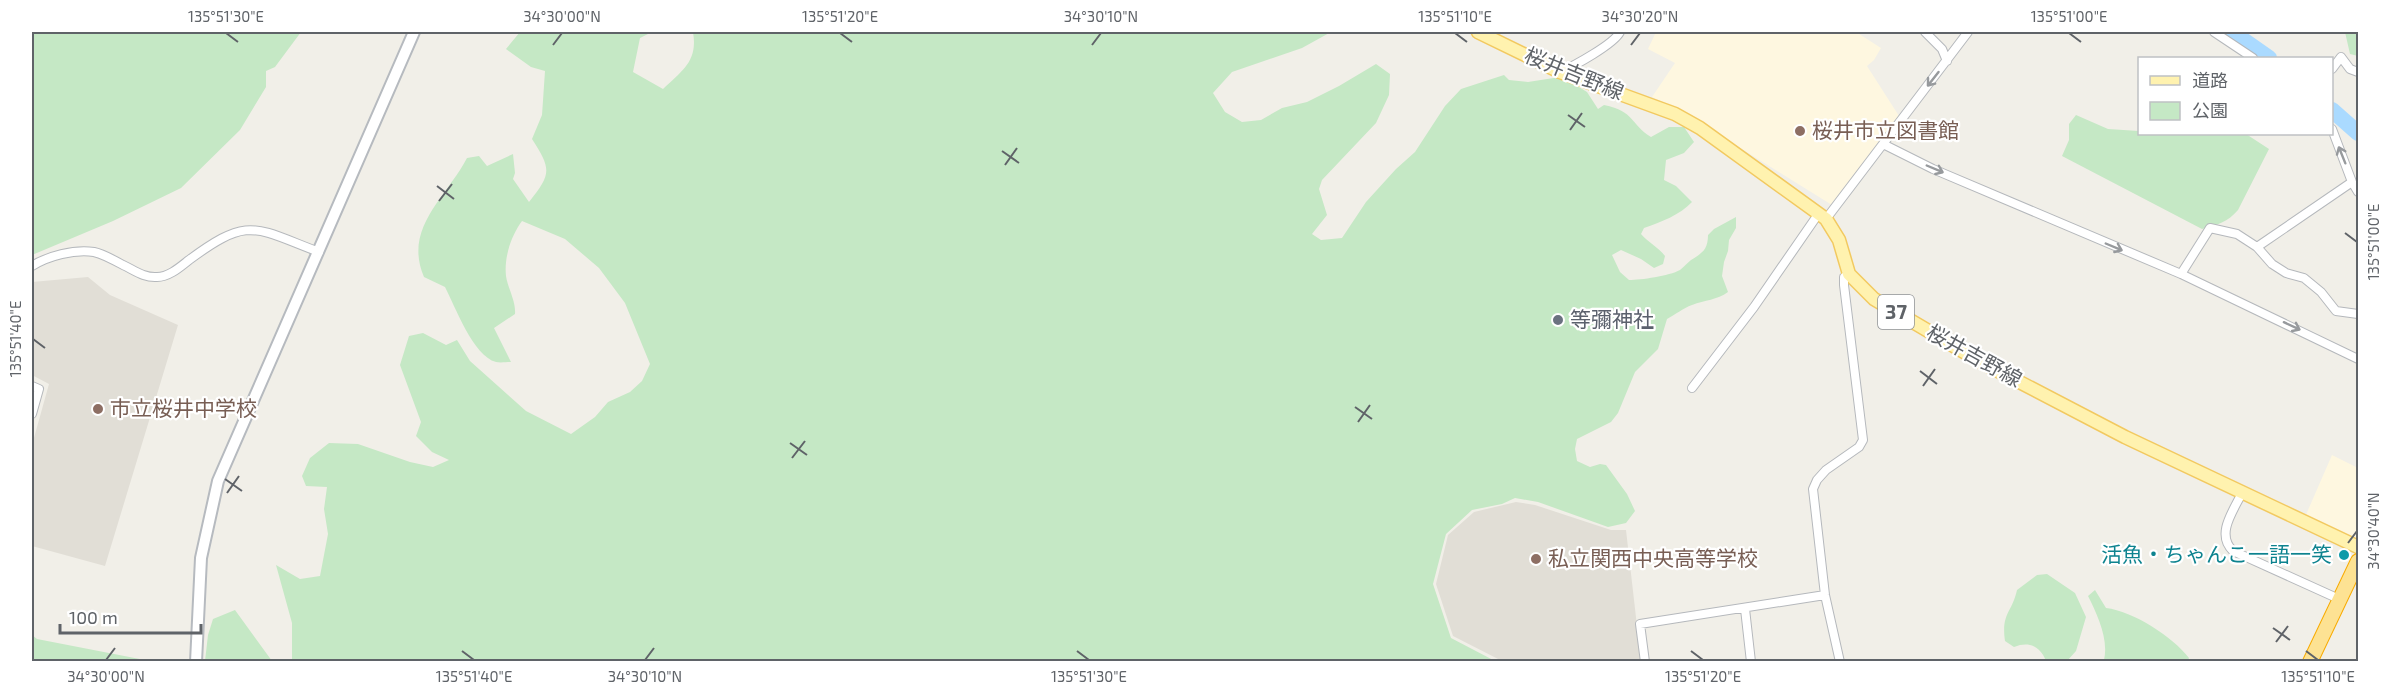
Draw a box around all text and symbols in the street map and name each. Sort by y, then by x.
text: 135°51'30"E [188,7,264,25]
text: 34°30'00"N [523,7,601,25]
text: 135°51'20"E [802,7,878,25]
text: 34°30'10"N [1064,7,1138,25]
text: 135°51'10"E [1418,7,1492,25]
text: 34°30'20"N [1602,7,1678,25]
text: 135°51'00"E [2031,7,2107,25]
street label: 桜井吉野線 [1521,41,1628,104]
legend [2138,57,2333,135]
text: 道路 [2192,69,2228,91]
one-way arrow [1926,70,1939,86]
text: 公園 [2192,99,2228,121]
place label: 桜井市立図書館 [1812,117,1959,142]
marker: 桜井市立図書館 [1793,124,1807,138]
one-way arrow [2336,147,2347,165]
one-way arrow [1926,164,1944,175]
text: 135°51'00"E [2364,204,2382,280]
one-way arrow [2105,242,2123,253]
road number: 37 [1878,295,1914,329]
text: 135°51'40"E [6,301,24,377]
place label: 等彌神社 [1570,306,1654,331]
marker: 等彌神社 [1551,313,1565,327]
street label: 桜井吉野線 [1923,318,2027,391]
one-way arrow [2283,321,2301,333]
place label: 市立桜井中学校 [110,395,257,420]
marker: 市立桜井中学校 [91,402,105,416]
text: 34°30'40"N [2364,492,2382,570]
place label: 活魚・ちゃんこ一語一笑 [2101,541,2332,566]
place label: 私立関西中央高等学校 [1548,545,1758,570]
marker: 活魚・ちゃんこ一語一笑 [2337,548,2351,562]
marker: 私立関西中央高等学校 [1529,552,1543,566]
scale bar [60,597,201,635]
text: 100 m [69,606,118,628]
text: 34°30'00"N [67,667,145,685]
text: 135°51'40"E [436,667,512,685]
text: 34°30'10"N [608,667,682,685]
text: 135°51'30"E [1051,667,1127,685]
text: 135°51'20"E [1665,667,1741,685]
text: 135°51'10"E [2281,667,2355,685]

